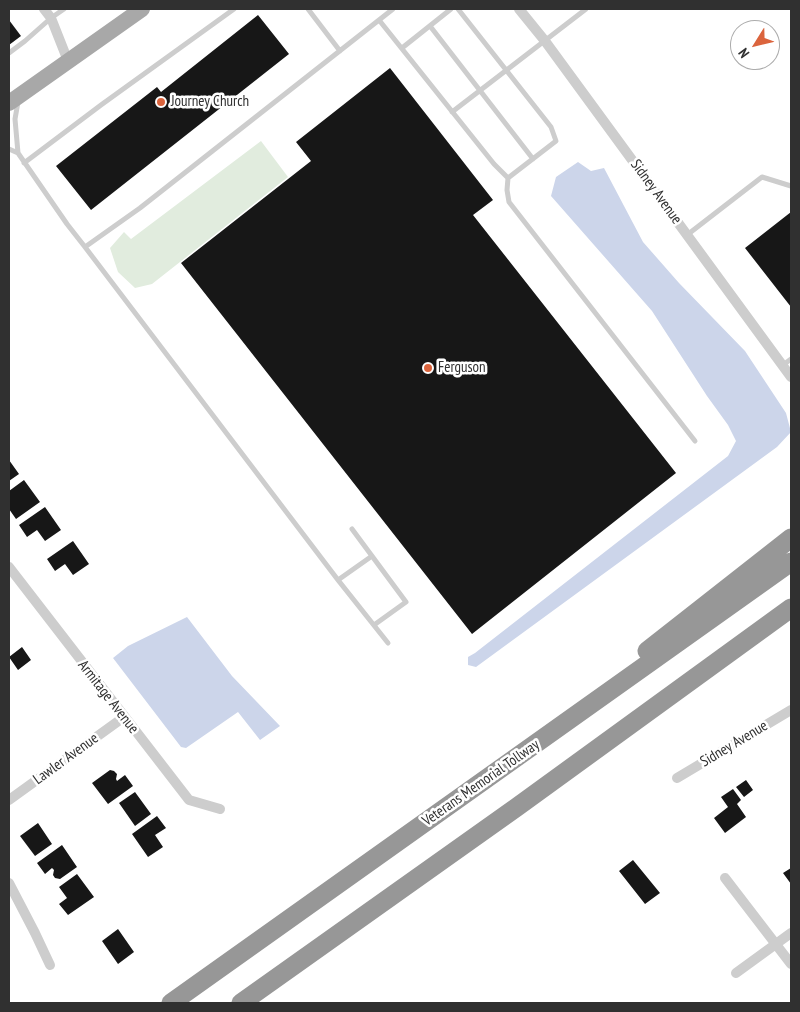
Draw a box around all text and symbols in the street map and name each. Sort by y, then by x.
north arrow [730,20,780,70]
text: N [734,45,753,62]
place label: Journey Church [171,93,249,111]
marker: Journey Church [155,96,167,108]
street label: Sidney Avenue [627,156,685,228]
place label: Ferguson [438,359,486,377]
marker: Ferguson [422,362,434,374]
street label: Armitage Avenue [74,657,142,737]
street label: Sidney Avenue [697,717,771,771]
street label: Lawler Avenue [30,729,102,789]
street label: Veterans Memorial Tollway [419,736,543,830]

